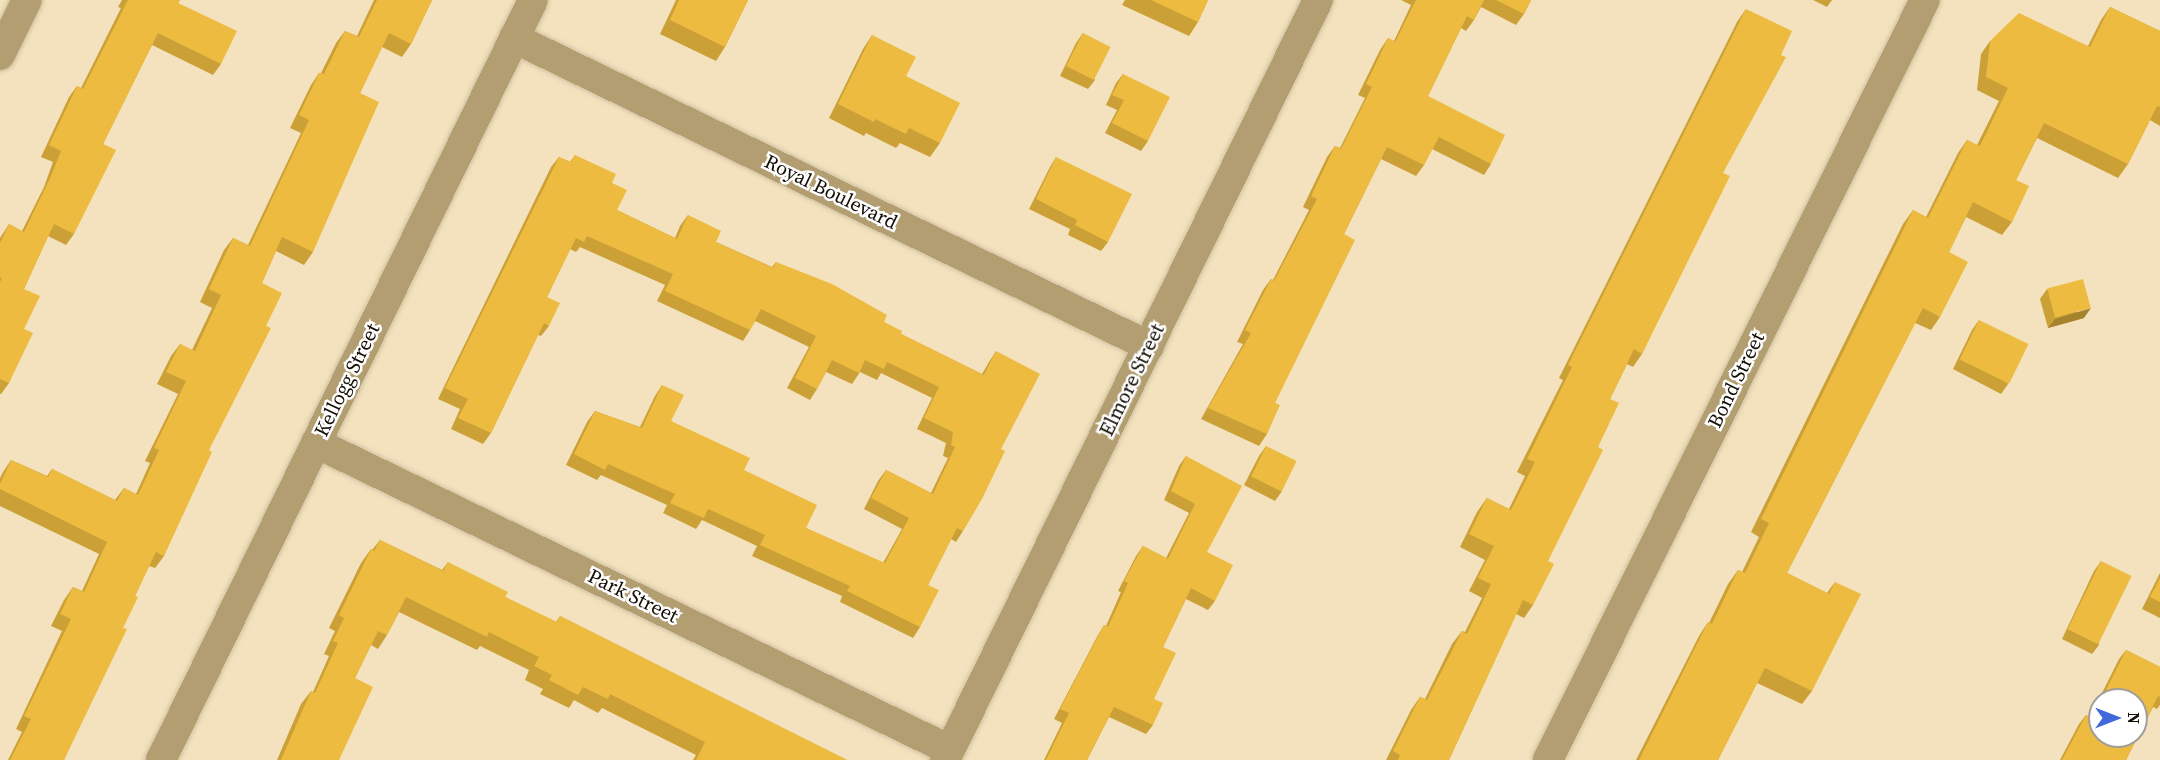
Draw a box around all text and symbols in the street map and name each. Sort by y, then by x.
street label: Royal Boulevard [761,149,901,235]
street label: Kellogg Street [309,320,385,440]
street label: Elmore Street [1095,320,1169,440]
street label: Bond Street [1703,328,1769,432]
street label: Park Street [584,564,682,628]
north arrow [2088,688,2148,748]
text: N [2123,712,2145,724]

